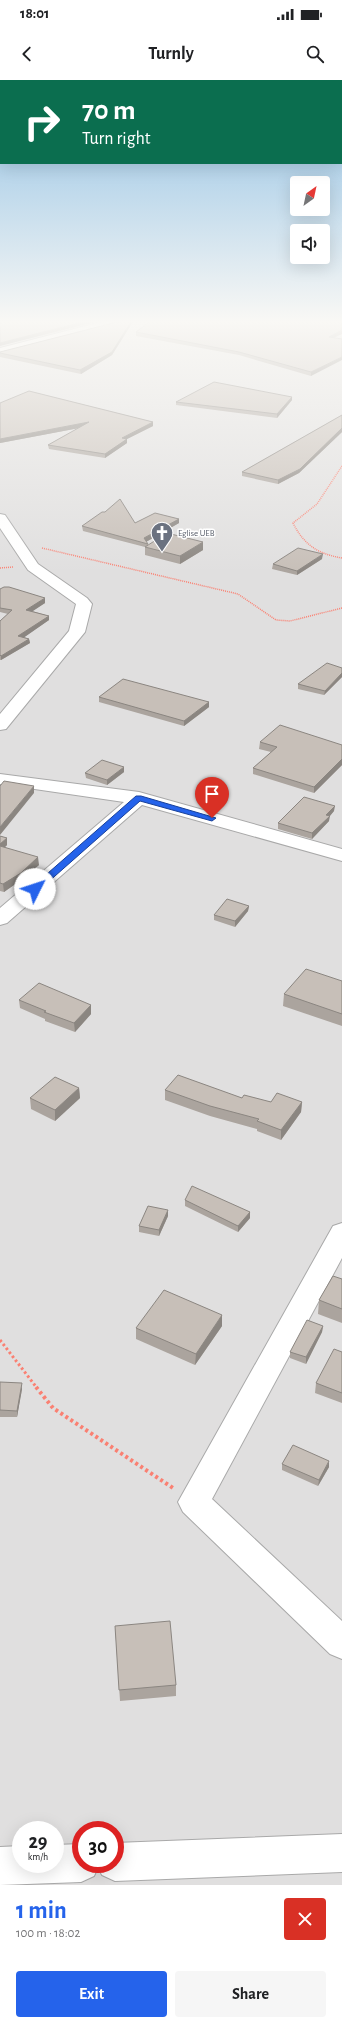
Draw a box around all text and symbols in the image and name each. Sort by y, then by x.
text: 18:01 [20,6,49,21]
icon: back [16,43,38,65]
icon: search [304,43,326,65]
text: Turnly [148,45,194,63]
icon: right [16,96,68,148]
text: 70 m [82,97,136,125]
text: Turn right [82,130,151,148]
north arrow [290,176,330,216]
map controls [290,176,330,264]
button: sound [290,224,330,264]
church icon: Eglise UEB [149,520,175,553]
place label: Eglise UEB [178,529,215,538]
pin [195,777,229,818]
icon: arrive [201,783,223,805]
position arrow [14,868,56,910]
speed limit sign: 30 [72,1821,124,1873]
text: 29 [28,1832,48,1852]
text: km/h [28,1852,48,1862]
button: close [284,1898,326,1940]
text: 1 min [16,1899,67,1923]
text: 100 m · 18:02 [16,1927,80,1940]
button: Exit [16,1971,167,2017]
button: Share [175,1971,326,2017]

